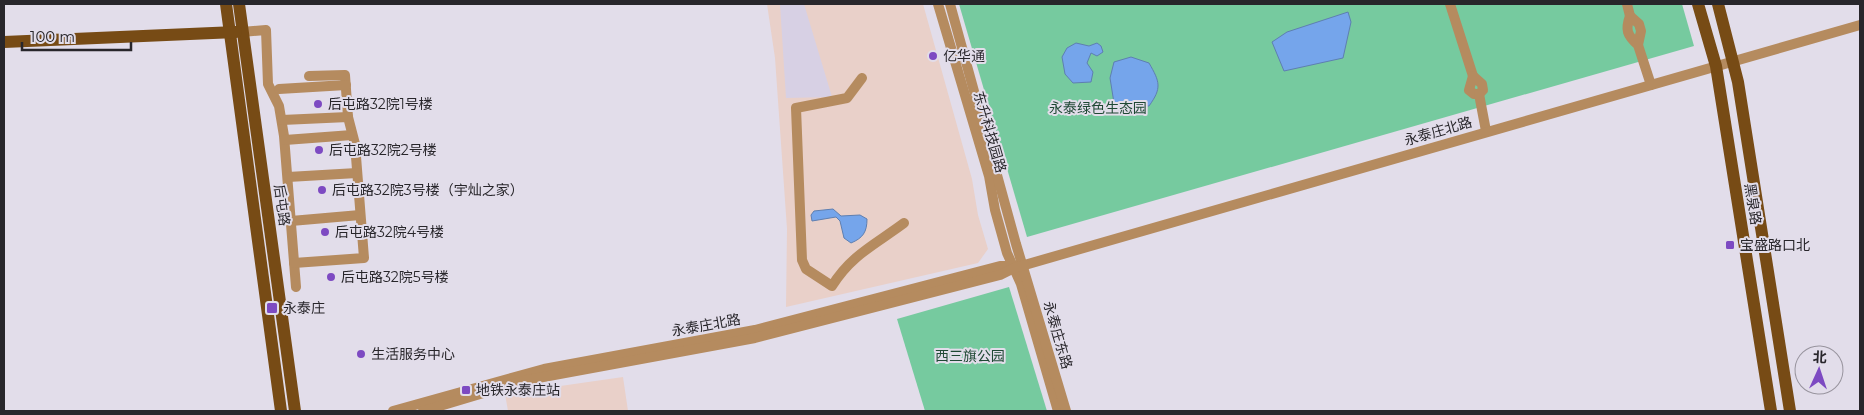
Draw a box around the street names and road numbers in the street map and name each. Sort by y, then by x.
street label: 东升科技园路 [970,89,1010,175]
street label: 永泰庄北路 [1402,113,1474,149]
street label: 黑泉路 [1741,182,1765,226]
street label: 后屯路 [270,183,294,227]
street label: 永泰庄东路 [1040,299,1076,371]
street label: 永泰庄北路 [670,310,742,340]

